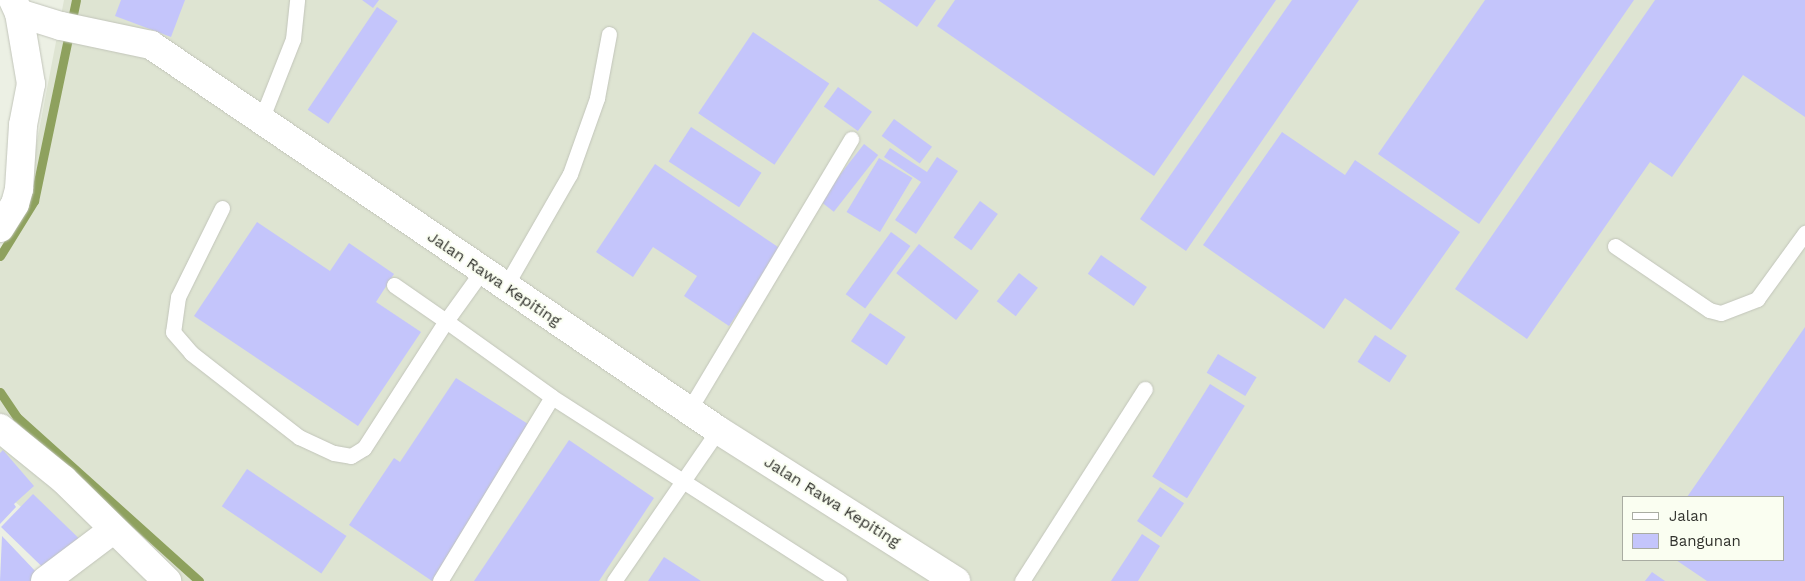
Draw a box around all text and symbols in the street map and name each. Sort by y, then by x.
street label: Jalan Rawa Kepiting [424,227,564,331]
street label: Jalan Rawa Kepiting [760,452,904,552]
legend [1622,496,1785,561]
text: Jalan [1669,507,1708,525]
text: Bangunan [1669,532,1741,550]

